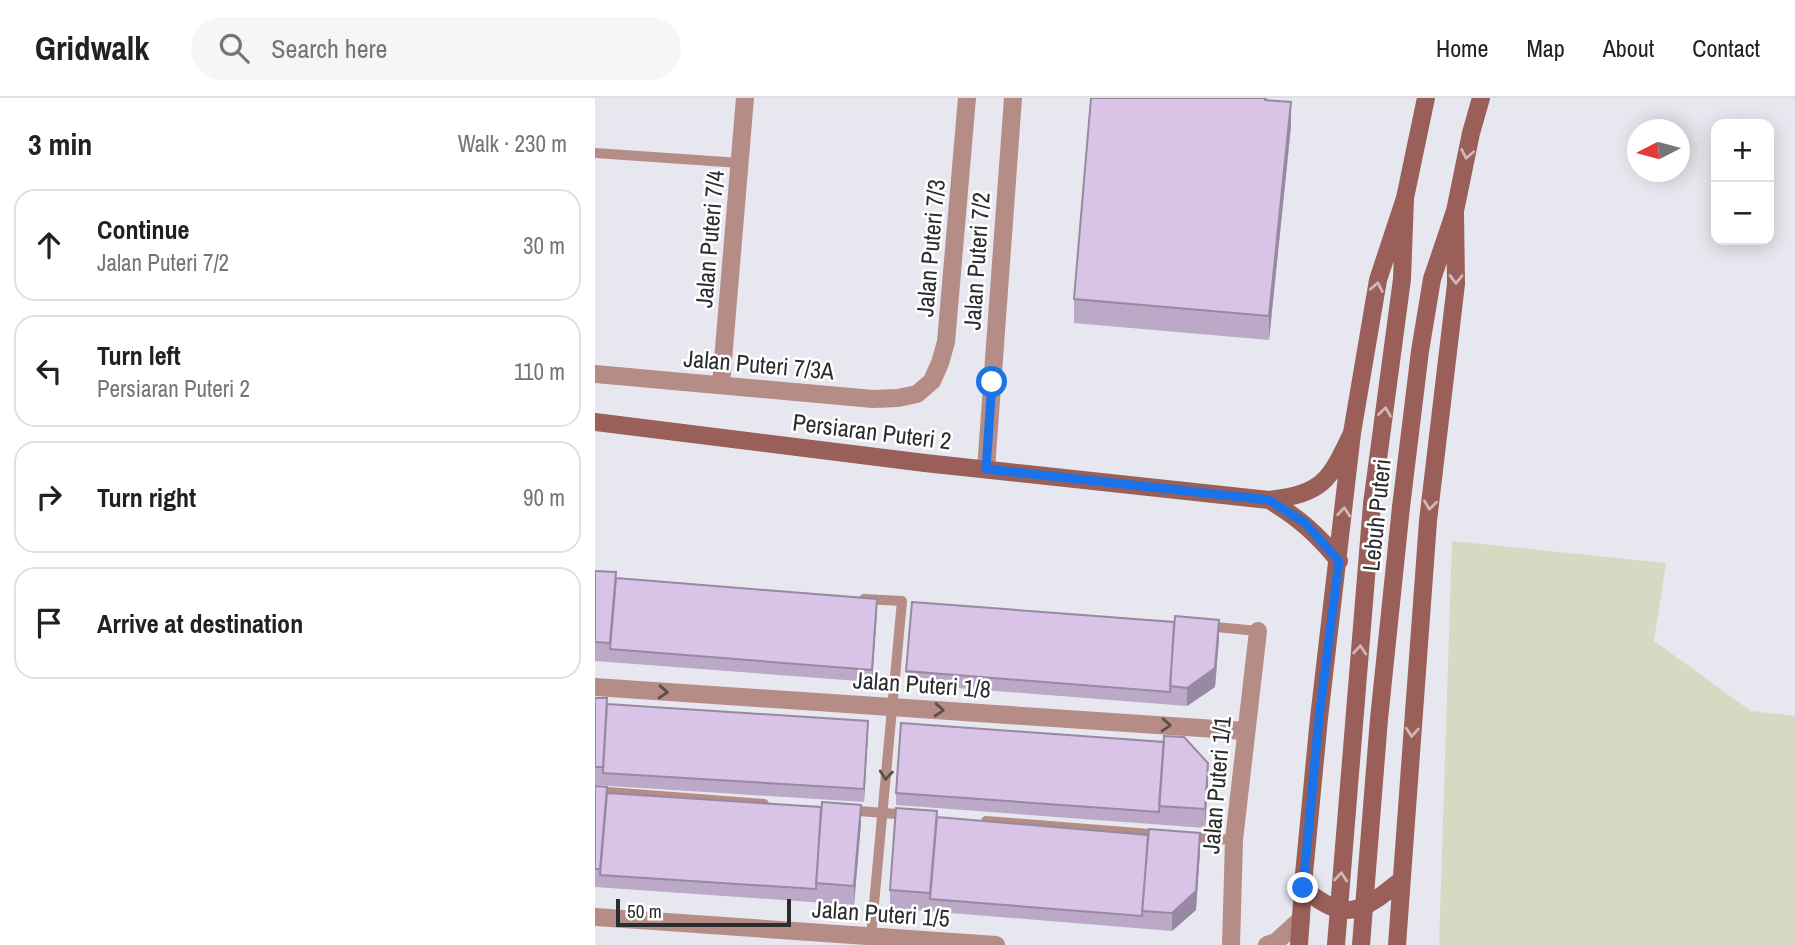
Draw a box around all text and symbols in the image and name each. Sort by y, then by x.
search box [191,17,681,80]
text: Gridwalk [35,26,149,70]
icon: search [215,29,253,67]
text: Search here [271,31,387,66]
text: Home [1436,32,1488,64]
text: Map [1526,32,1565,64]
text: About [1603,32,1654,64]
text: Contact [1692,32,1760,64]
north arrow [1627,119,1690,182]
map controls [1711,119,1774,245]
button: + [1711,119,1774,182]
text: 3 min [28,124,92,164]
text: Walk · 230 m [458,128,567,159]
one-way arrow [1460,148,1475,160]
street label: Jalan Puteri 7/4 [687,169,731,309]
street label: Jalan Puteri 7/3 [908,178,952,318]
button: − [1711,182,1774,245]
street label: Jalan Puteri 7/2 [955,191,997,331]
text: Continue [97,212,189,247]
icon: ahead [30,226,68,264]
text: 30 m [523,230,565,261]
text: Jalan Puteri 7/2 [97,247,229,278]
one-way arrow [1448,274,1464,285]
one-way arrow [1369,281,1384,293]
text: Turn left [97,338,181,373]
street label: Jalan Puteri 7/3A [682,341,836,387]
icon: left [30,352,68,390]
text: 110 m [514,356,565,387]
route start [976,366,1007,397]
text: Persiaran Puteri 2 [97,373,250,404]
street label: Persiaran Puteri 2 [791,405,953,457]
one-way arrow [1377,406,1392,418]
street label: Lebuh Puteri [1354,457,1398,573]
icon: right [30,478,68,516]
text: Turn right [97,480,196,515]
text: 90 m [523,482,565,513]
one-way arrow [1423,499,1438,511]
one-way arrow [1336,506,1351,517]
icon: arrive [30,604,68,642]
text: Arrive at destination [97,606,303,641]
one-way arrow [1352,644,1367,655]
street label: Jalan Puteri 1/8 [852,663,992,705]
one-way arrow [658,684,669,699]
one-way arrow [934,702,945,717]
street label: Jalan Puteri 1/1 [1194,715,1238,855]
one-way arrow [1161,717,1172,732]
one-way arrow [1405,727,1420,738]
one-way arrow [879,769,894,780]
one-way arrow [1333,871,1348,882]
route end [1287,872,1318,903]
street label: Jalan Puteri 1/5 [811,892,951,934]
scale bar [616,896,791,928]
text: 50 m [627,898,662,924]

